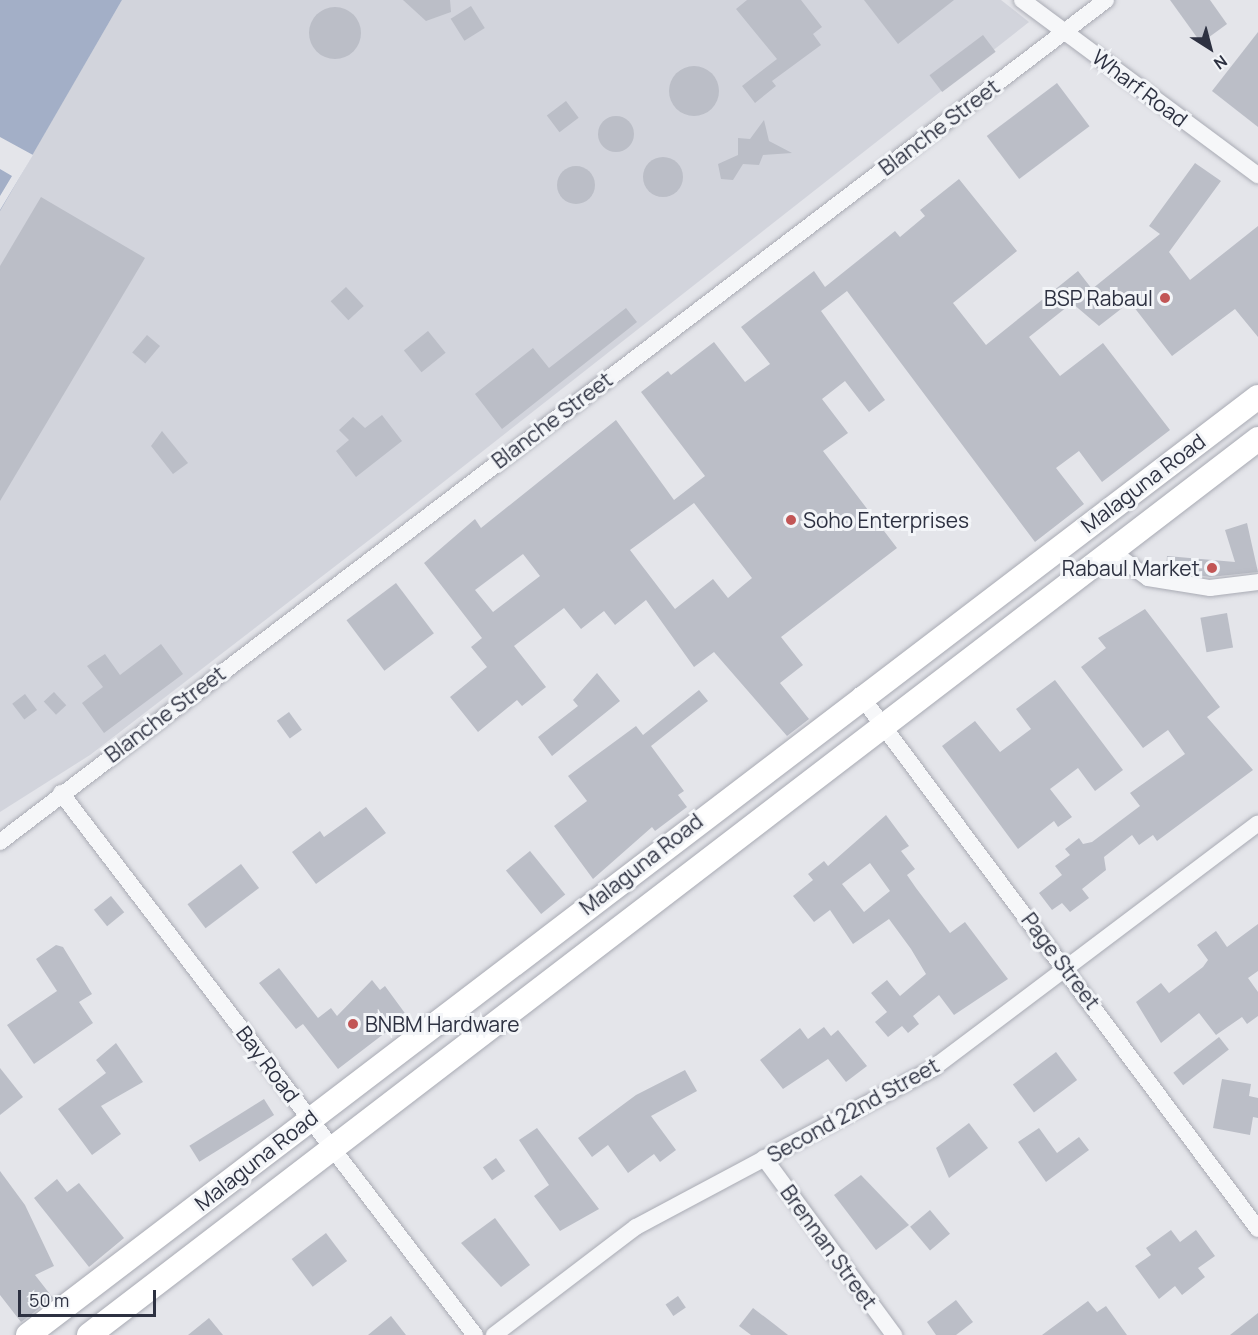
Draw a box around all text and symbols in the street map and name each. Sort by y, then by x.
north arrow [1180,18,1240,78]
street label: Wharf Road [1087,44,1193,132]
text: N [1209,50,1232,75]
street label: Blanche Street [874,74,1004,180]
place label: BSP Rabaul [1044,285,1153,311]
marker: BSP Rabaul [1158,291,1172,305]
street label: Blanche Street [487,367,617,473]
street label: Malaguna Road [1076,428,1210,538]
place label: Soho Enterprises [803,507,969,533]
marker: Soho Enterprises [784,513,798,527]
place label: Rabaul Market [1062,555,1200,581]
marker: Rabaul Market [1205,561,1219,575]
street label: Blanche Street [100,661,230,767]
street label: Malaguna Road [575,808,707,920]
street label: Page Street [1017,908,1105,1014]
place label: BNBM Hardware [365,1011,520,1037]
marker: BNBM Hardware [346,1017,360,1031]
street label: Bay Road [231,1021,305,1107]
street label: Second 22nd Street [763,1052,943,1168]
street label: Malaguna Road [190,1104,322,1216]
street label: Brennan Street [776,1180,882,1314]
scale bar [21,1278,159,1316]
text: 50 m [29,1288,69,1312]

